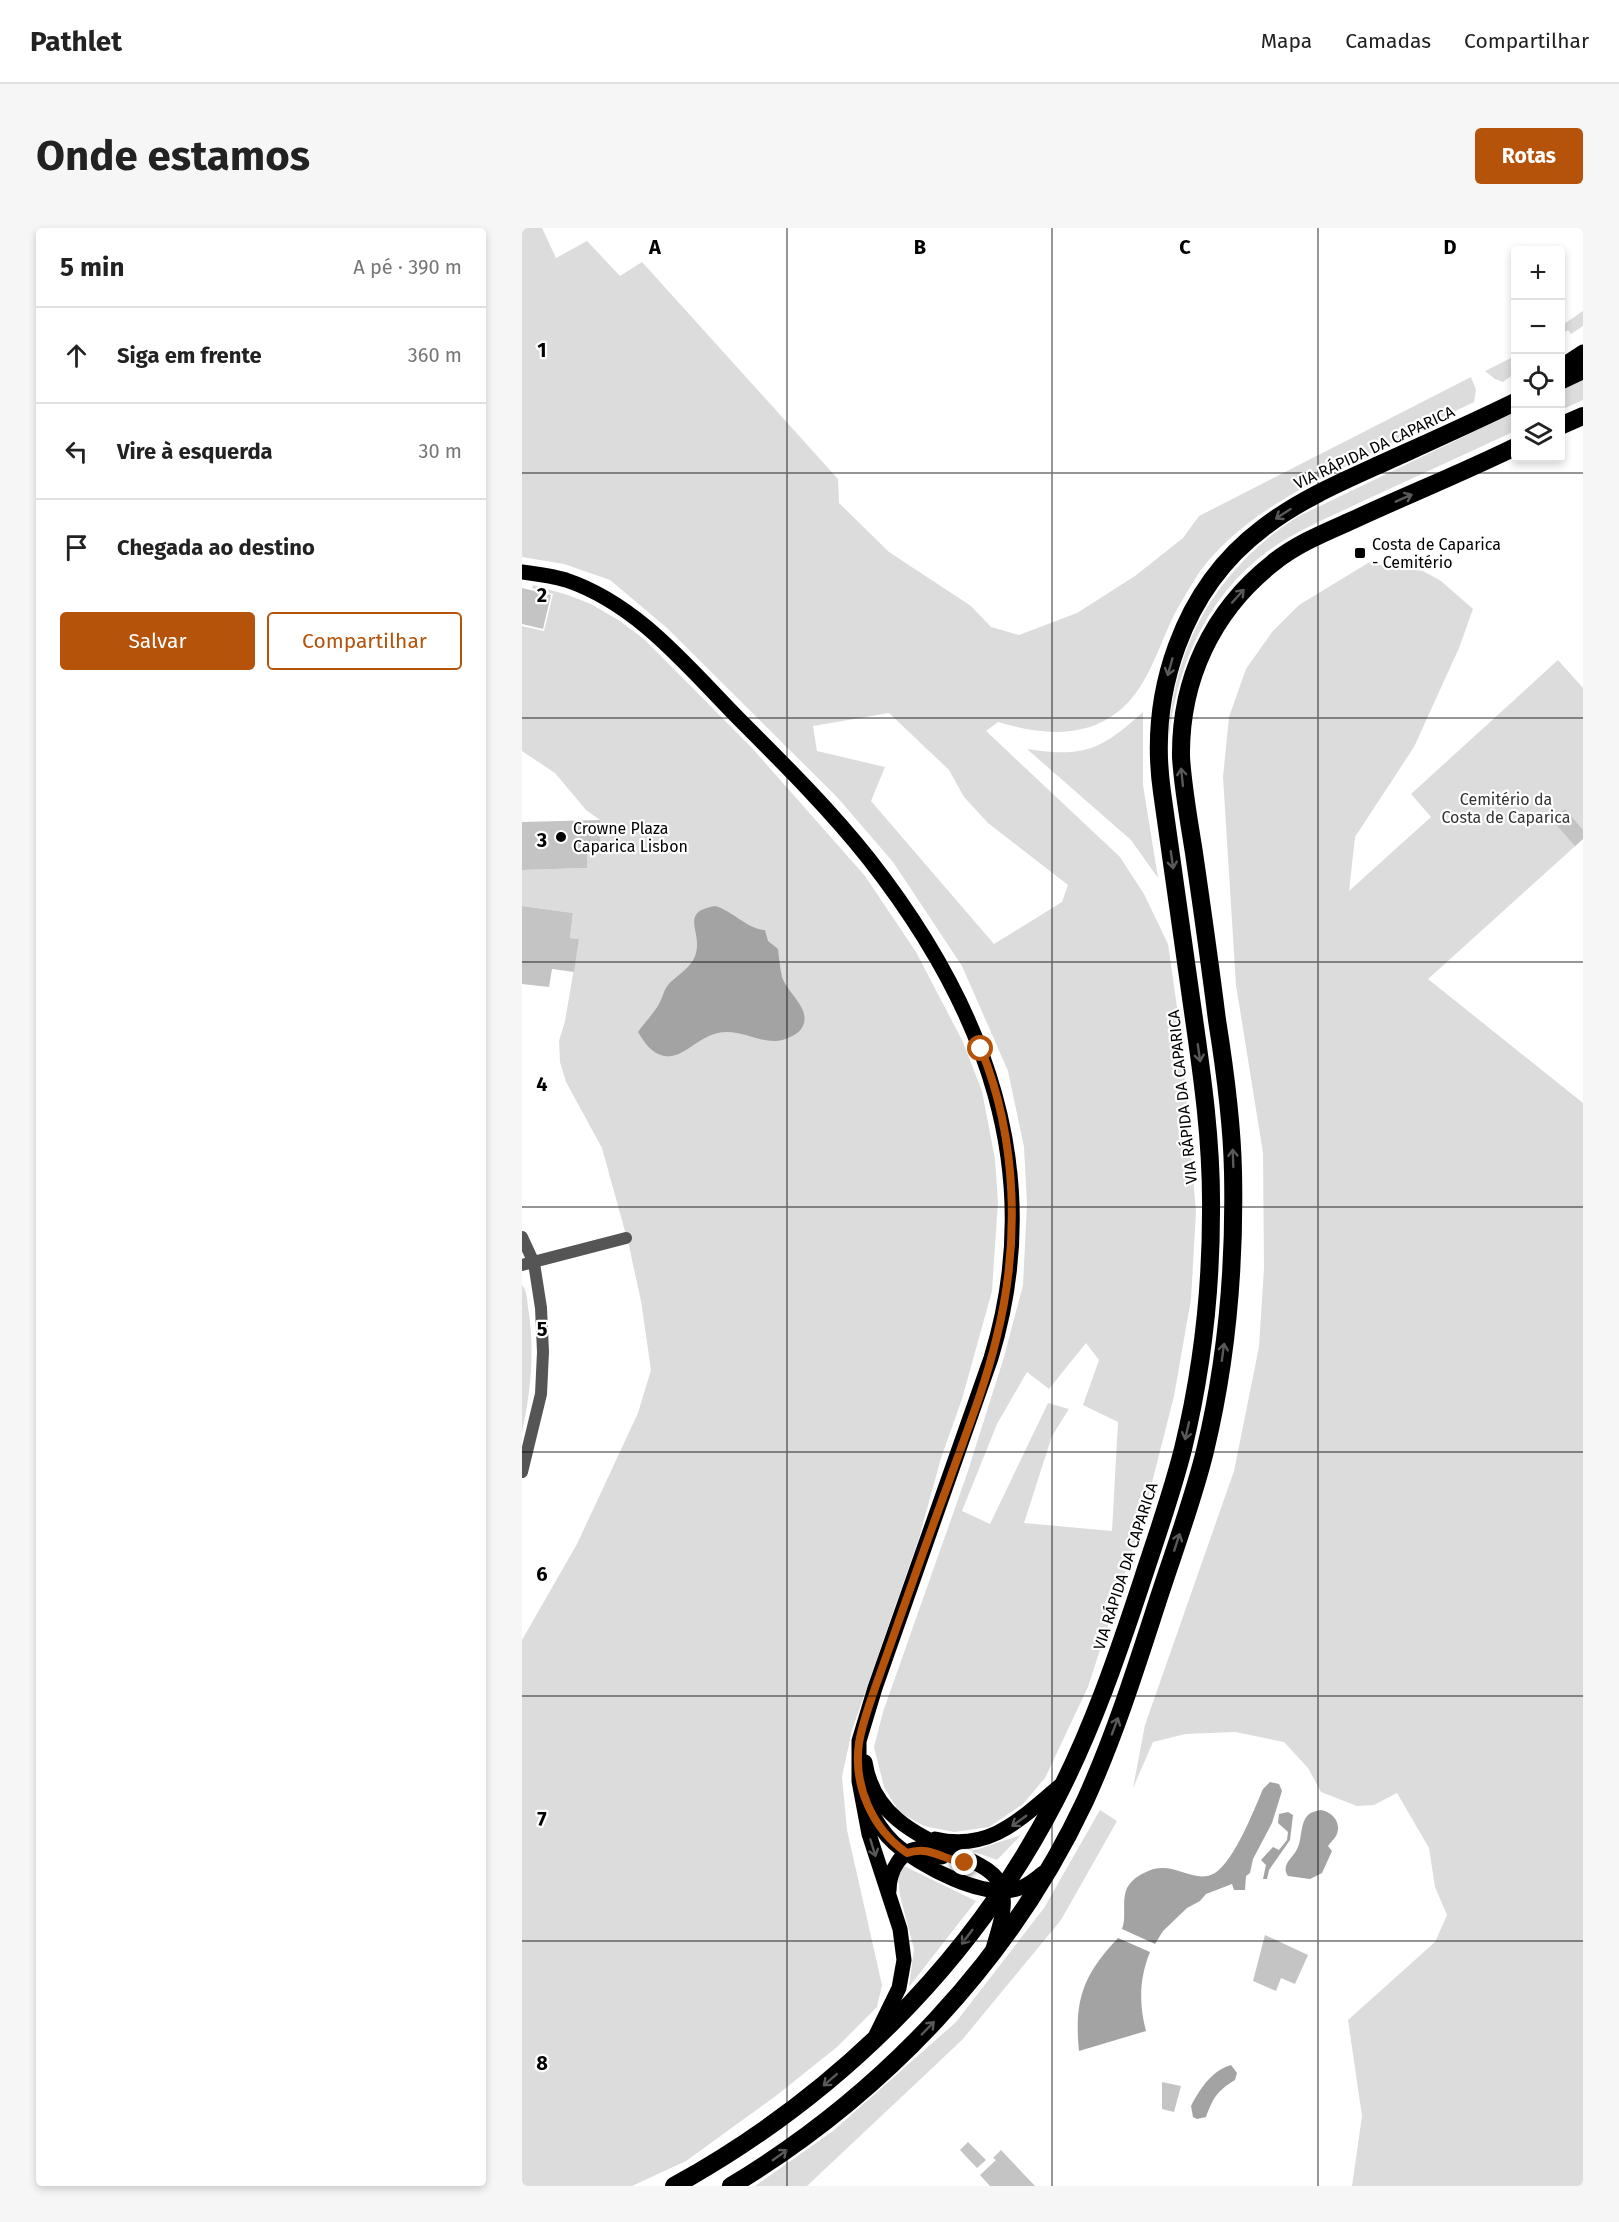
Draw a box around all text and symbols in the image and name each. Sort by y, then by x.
text: Pathlet [30,25,122,58]
text: Mapa [1261,28,1312,54]
text: Camadas [1345,28,1431,54]
text: Compartilhar [1464,28,1589,54]
button: Rotas [1475,128,1583,184]
text: Onde estamos [36,131,310,181]
text: A [648,235,662,259]
text: B [914,235,926,259]
text: C [1179,235,1191,259]
text: D [1443,235,1457,259]
map controls [1511,246,1565,462]
button: + [1511,246,1565,300]
text: 5 min [60,252,124,283]
text: A pé · 390 m [353,255,462,279]
button: − [1511,300,1565,354]
text: 1 [537,338,547,362]
icon: ahead [60,339,93,372]
text: Siga em frente [117,342,262,369]
text: 360 m [408,343,462,367]
button: locate [1511,354,1565,408]
street label: VIA RÁPIDA DA CAPARICA [1290,401,1458,493]
button: layers [1511,408,1565,462]
icon: left [60,435,93,468]
text: Vire à esquerda [117,438,273,465]
text: 30 m [418,439,462,463]
one-way arrow [1394,491,1412,503]
one-way arrow [1275,508,1292,520]
icon: arrive [60,531,93,564]
text: Chegada ao destino [117,534,315,561]
place label: Costa de Caparica - Cemitério [1372,535,1501,572]
marker: Costa de Caparica - Cemitério [1353,546,1367,560]
text: 2 [537,583,547,607]
one-way arrow [1231,589,1245,604]
button: Salvar [60,612,255,670]
button: Compartilhar [267,612,462,670]
one-way arrow [1163,657,1175,676]
one-way arrow [1177,768,1188,788]
park label: Cemitério da Costa de Caparica [1441,790,1571,827]
place label: Crowne Plaza Caparica Lisbon [573,819,688,856]
text: 3 [536,828,547,852]
marker: Crowne Plaza Caparica Lisbon [554,830,568,844]
one-way arrow [1166,850,1177,870]
street label: VIA RÁPIDA DA CAPARICA [1163,1008,1201,1185]
route start [967,1035,993,1061]
one-way arrow [1194,1043,1205,1063]
text: 4 [536,1072,548,1096]
one-way arrow [1227,1149,1238,1168]
text: 5 [537,1317,548,1341]
one-way arrow [1218,1343,1229,1363]
one-way arrow [1180,1421,1192,1440]
street label: VIA RÁPIDA DA CAPARICA [1088,1479,1162,1652]
one-way arrow [1173,1533,1184,1552]
text: 6 [536,1562,548,1586]
one-way arrow [1110,1717,1121,1736]
text: 7 [537,1807,547,1831]
one-way arrow [1011,1815,1027,1827]
one-way arrow [868,1838,879,1857]
route end [951,1849,977,1875]
one-way arrow [961,1929,974,1945]
one-way arrow [921,2020,935,2035]
text: 8 [536,2051,548,2075]
one-way arrow [823,2073,838,2087]
one-way arrow [772,2149,788,2161]

